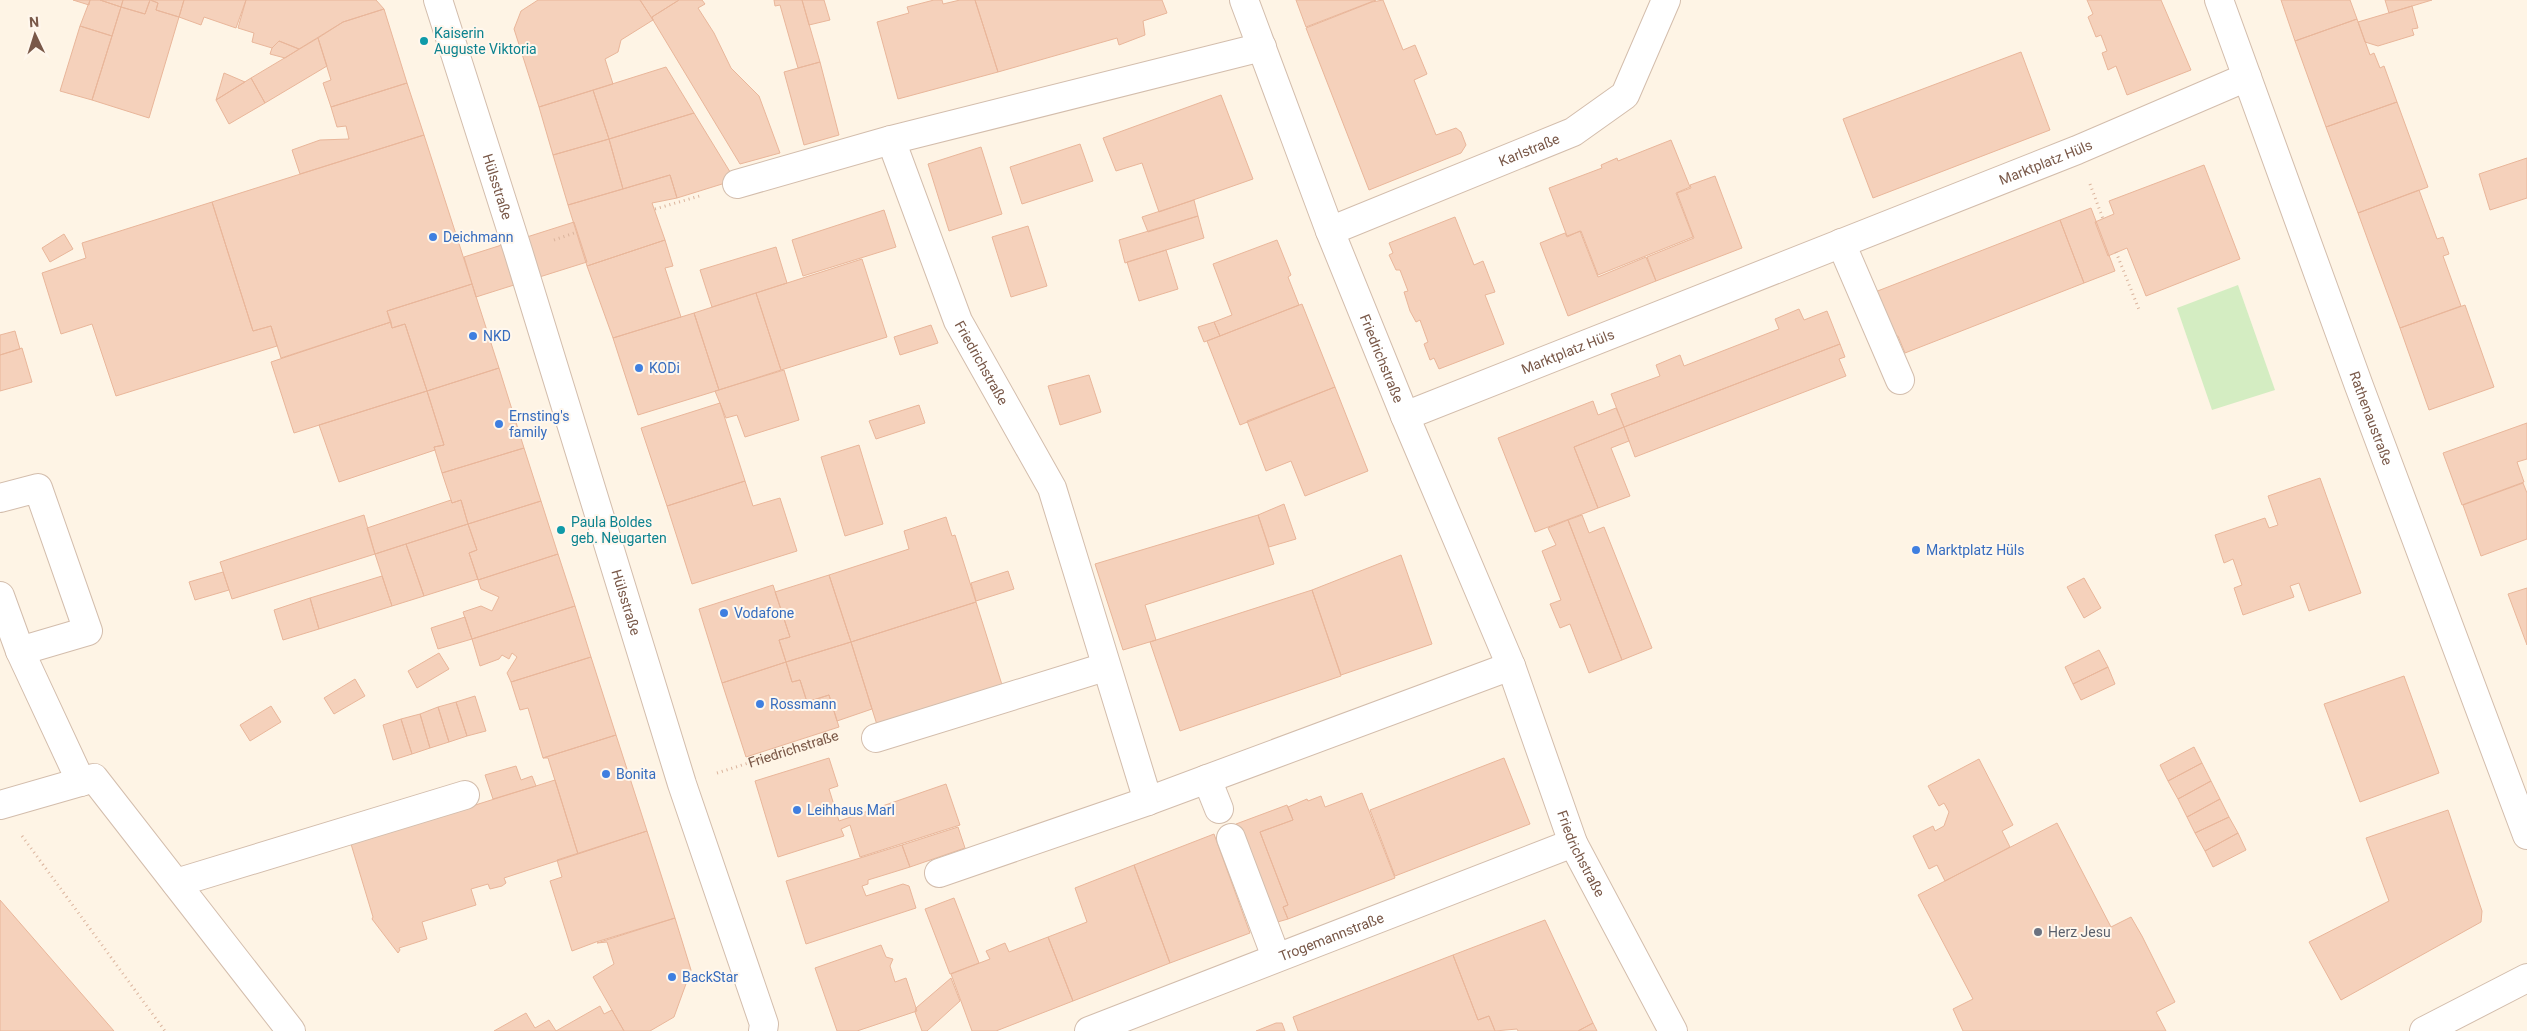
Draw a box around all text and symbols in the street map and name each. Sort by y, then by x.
north arrow [10,10,60,60]
text: N [29,14,40,30]
place label: Kaiserin Auguste Viktoria [434,25,537,57]
marker: Kaiserin Auguste Viktoria [418,35,430,47]
street label: Karlstraße [1496,130,1562,169]
street label: Marktplatz Hüls [1997,137,2094,188]
street label: Hülsstraße [480,152,515,222]
place label: Deichmann [443,229,513,245]
marker: Deichmann [427,231,439,243]
street label: Friedrichstraße [1357,312,1407,405]
street label: Friedrichstraße [952,318,1012,408]
street label: Marktplatz Hüls [1519,326,1617,377]
place label: NKD [483,328,511,344]
marker: NKD [467,330,479,342]
place label: KODi [649,360,680,376]
marker: KODi [633,362,645,374]
street label: Rathenaustraße [2346,369,2396,467]
place label: Ernsting's family [509,408,569,440]
marker: Ernsting's family [493,418,505,430]
place label: Paula Boldes geb. Neugarten [571,514,667,546]
marker: Paula Boldes geb. Neugarten [555,524,567,536]
place label: Marktplatz Hüls [1926,542,2024,558]
marker: Marktplatz Hüls [1910,544,1922,556]
street label: Hülsstraße [608,567,644,637]
place label: Vodafone [734,605,794,621]
marker: Vodafone [718,607,730,619]
place label: Rossmann [770,696,836,712]
marker: Rossmann [754,698,766,710]
street label: Friedrichstraße [746,727,840,771]
place label: Bonita [616,766,656,782]
marker: Bonita [600,768,612,780]
place label: Leihhaus Marl [807,802,895,818]
marker: Leihhaus Marl [791,804,803,816]
street label: Friedrichstraße [1554,808,1608,900]
street label: Trogemannstraße [1277,909,1386,964]
place label: Herz Jesu [2048,924,2111,940]
marker: Herz Jesu [2032,926,2044,938]
place label: BackStar [682,969,738,985]
marker: BackStar [666,971,678,983]

